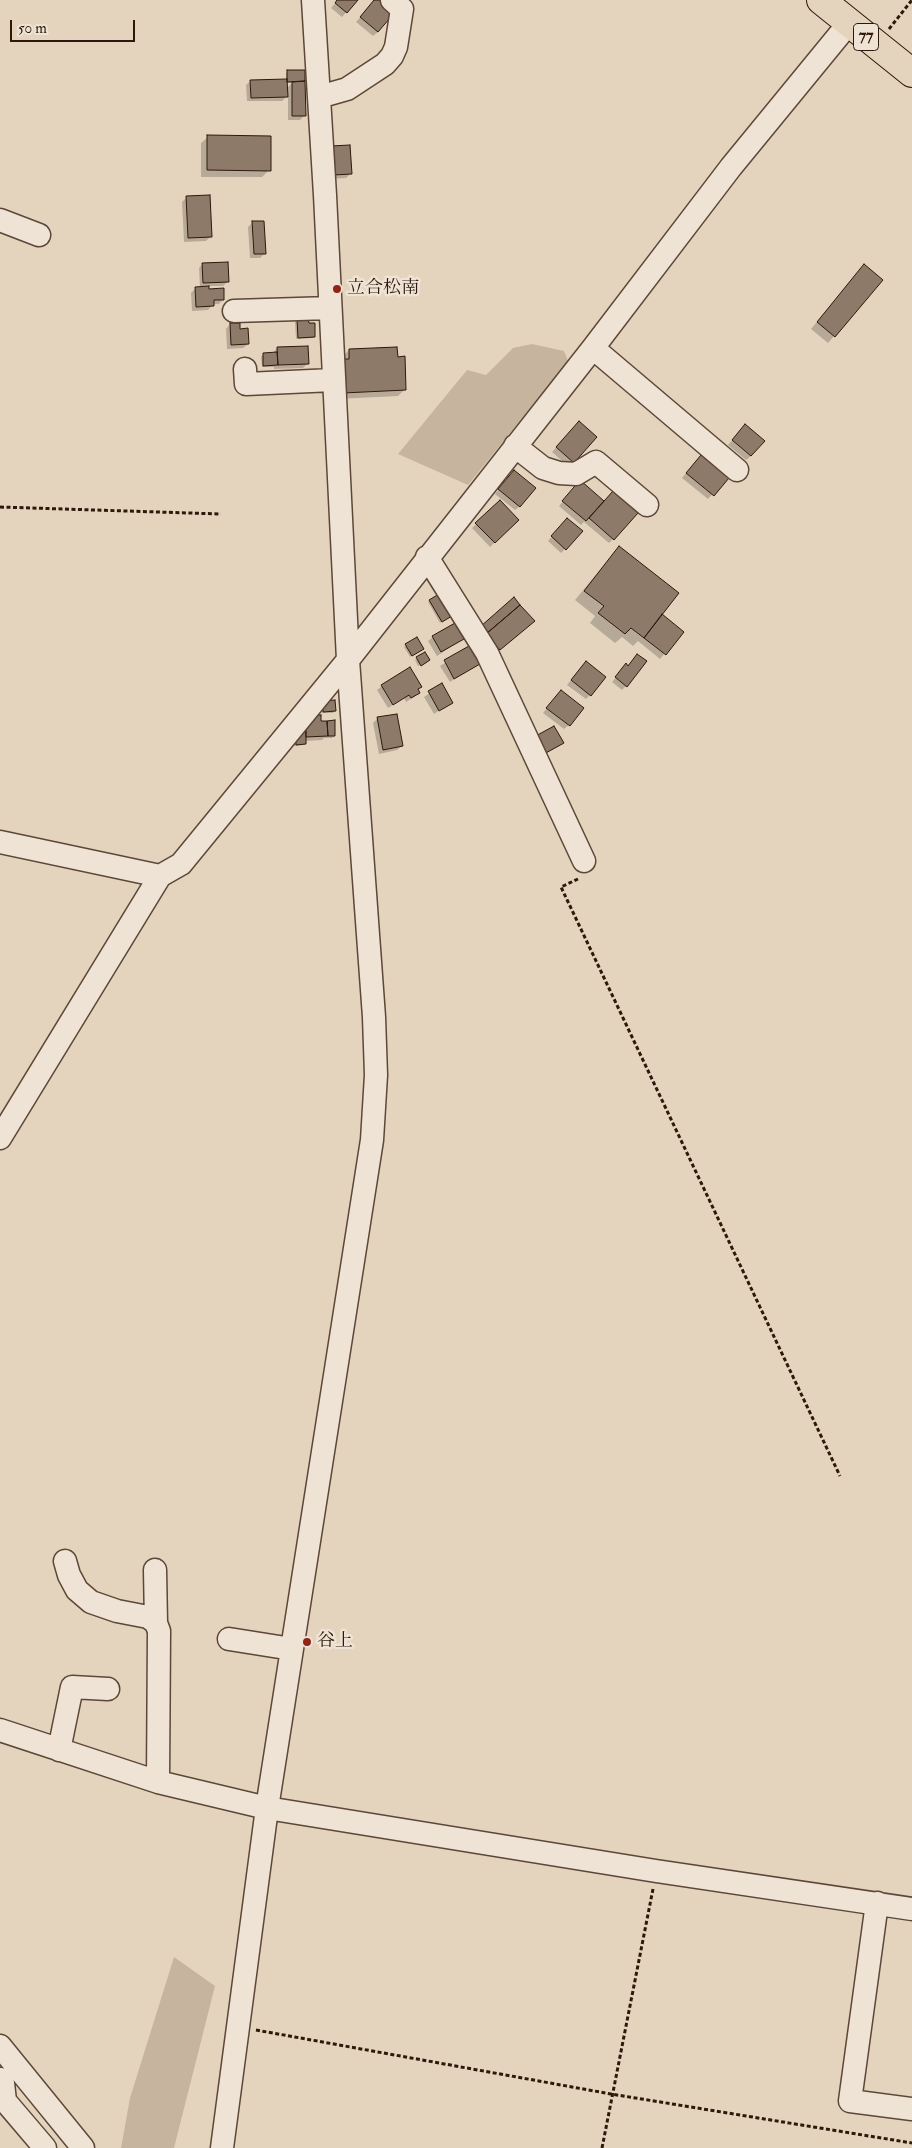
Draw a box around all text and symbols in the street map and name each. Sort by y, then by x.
scale bar [12,10,138,42]
text: 50 m [18,19,47,38]
road number: 77 [854,24,878,51]
place label: 立合松南 [347,278,419,300]
marker: 立合松南 [331,283,343,295]
place label: 谷上 [317,1631,353,1653]
marker: 谷上 [301,1636,313,1648]

